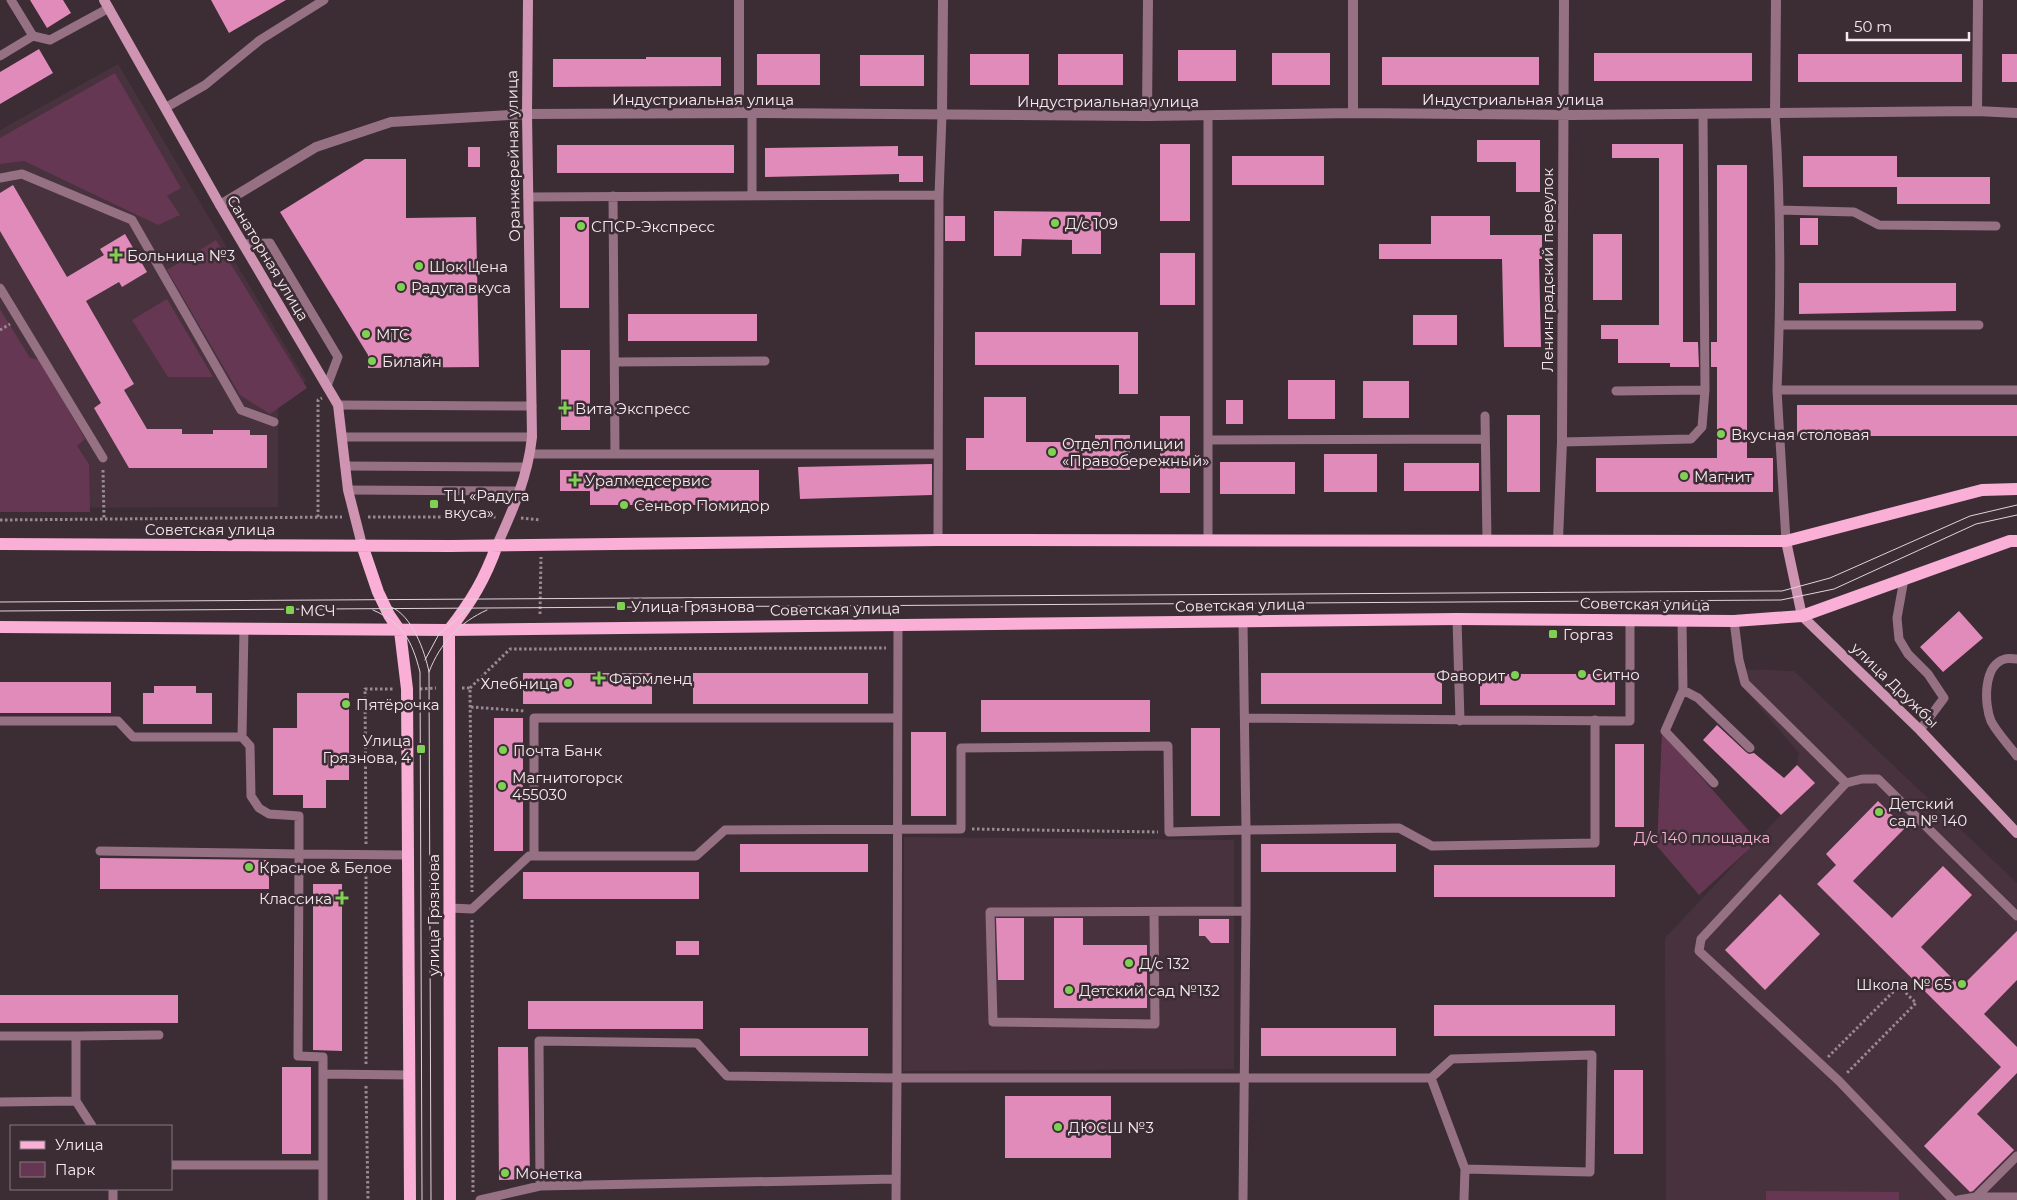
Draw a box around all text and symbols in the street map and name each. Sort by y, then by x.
scale bar [1847,10,1970,42]
text: 50 m [1854,17,1892,36]
street label: Оранжерейная улица [502,70,524,242]
street label: Индустриальная улица [612,90,794,109]
street label: Индустриальная улица [1422,90,1604,109]
street label: Индустриальная улица [1017,92,1199,111]
street label: Ленинградский переулок [1538,168,1557,372]
street label: Санаторная улица [223,192,313,324]
place label: Д/с 109 [1065,214,1118,233]
place label: СПСР-Экспресс [591,217,715,236]
marker: Д/с 109 [1049,217,1061,229]
marker: СПСР-Экспресс [575,220,587,232]
place label: Больница №3 [127,246,235,265]
marker: Больница №3 [109,248,123,262]
place label: Шок Цена [429,257,508,276]
marker: Шок Цена [413,260,425,272]
place label: Радуга вкуса [411,278,511,297]
marker: Радуга вкуса [395,281,407,293]
place label: МТС [376,325,410,344]
marker: МТС [360,328,372,340]
place label: Билайн [382,352,442,371]
marker: Билайн [366,355,378,367]
place label: Вита Экспресс [575,399,690,418]
marker: Вита Экспресс [559,402,571,414]
place label: Вкусная столовая [1731,425,1870,444]
marker: Вкусная столовая [1715,428,1727,440]
place label: Отдел полиции «Правобережный» [1062,434,1209,470]
marker: Отдел полиции «Правобережный» [1046,446,1058,458]
place label: Магнит [1694,467,1753,486]
marker: Магнит [1678,470,1690,482]
place label: Уралмедсервис [585,471,710,490]
marker: Уралмедсервис [569,474,581,486]
place label: ТЦ «Радуга вкуса» [444,486,529,522]
place label: Сеньор Помидор [634,496,770,515]
marker: ТЦ «Радуга вкуса» [428,498,440,510]
marker: Сеньор Помидор [618,499,630,511]
street label: Советская улица [145,520,275,539]
street label: Советская улица [1580,593,1710,615]
street label: Советская улица [1175,594,1305,616]
place label: Улица Грязнова [631,597,755,616]
street label: Советская улица [770,598,900,620]
marker: Улица Грязнова [615,600,627,612]
place label: МСЧ [300,601,336,620]
marker: МСЧ [284,604,296,616]
place label: Горгаз [1563,625,1614,644]
marker: Горгаз [1547,628,1559,640]
street label: улица Дружбы [1846,638,1943,732]
place label: Ситно [1592,665,1640,684]
place label: Фаворит [1436,666,1506,685]
marker: Ситно [1576,668,1588,680]
place label: Фармленд [609,669,693,688]
marker: Фаворит [1509,669,1521,681]
marker: Фармленд [593,672,605,684]
place label: Хлебница [480,674,558,693]
marker: Хлебница [562,677,574,689]
place label: Пятёрочка [356,695,440,714]
marker: Пятёрочка [340,698,352,710]
place label: Улица Грязнова, 4 [323,731,411,767]
place label: Почта Банк [513,741,602,760]
marker: Улица Грязнова, 4 [415,743,427,755]
marker: Почта Банк [497,744,509,756]
place label: Магнитогорск 455030 [512,768,623,804]
marker: Магнитогорск 455030 [496,780,508,792]
place label: Детский сад № 140 [1889,794,1967,830]
marker: Детский сад № 140 [1873,806,1885,818]
park label: Д/с 140 площадка [1634,828,1770,847]
street label: улица Грязнова [424,854,443,977]
place label: Красное & Белое [259,858,392,877]
marker: Красное & Белое [243,861,255,873]
place label: Классика [259,889,332,908]
marker: Классика [336,892,348,904]
place label: Д/с 132 [1139,954,1190,973]
marker: Д/с 132 [1123,957,1135,969]
place label: Школа № 65 [1856,975,1952,994]
marker: Школа № 65 [1956,978,1968,990]
place label: Детский сад №132 [1079,981,1220,1000]
marker: Детский сад №132 [1063,984,1075,996]
place label: ДЮСШ №3 [1068,1118,1154,1137]
marker: ДЮСШ №3 [1052,1121,1064,1133]
legend [10,1125,172,1190]
text: Улица [55,1135,103,1154]
text: Парк [55,1160,95,1179]
place label: Монетка [515,1164,582,1183]
marker: Монетка [499,1167,511,1179]

